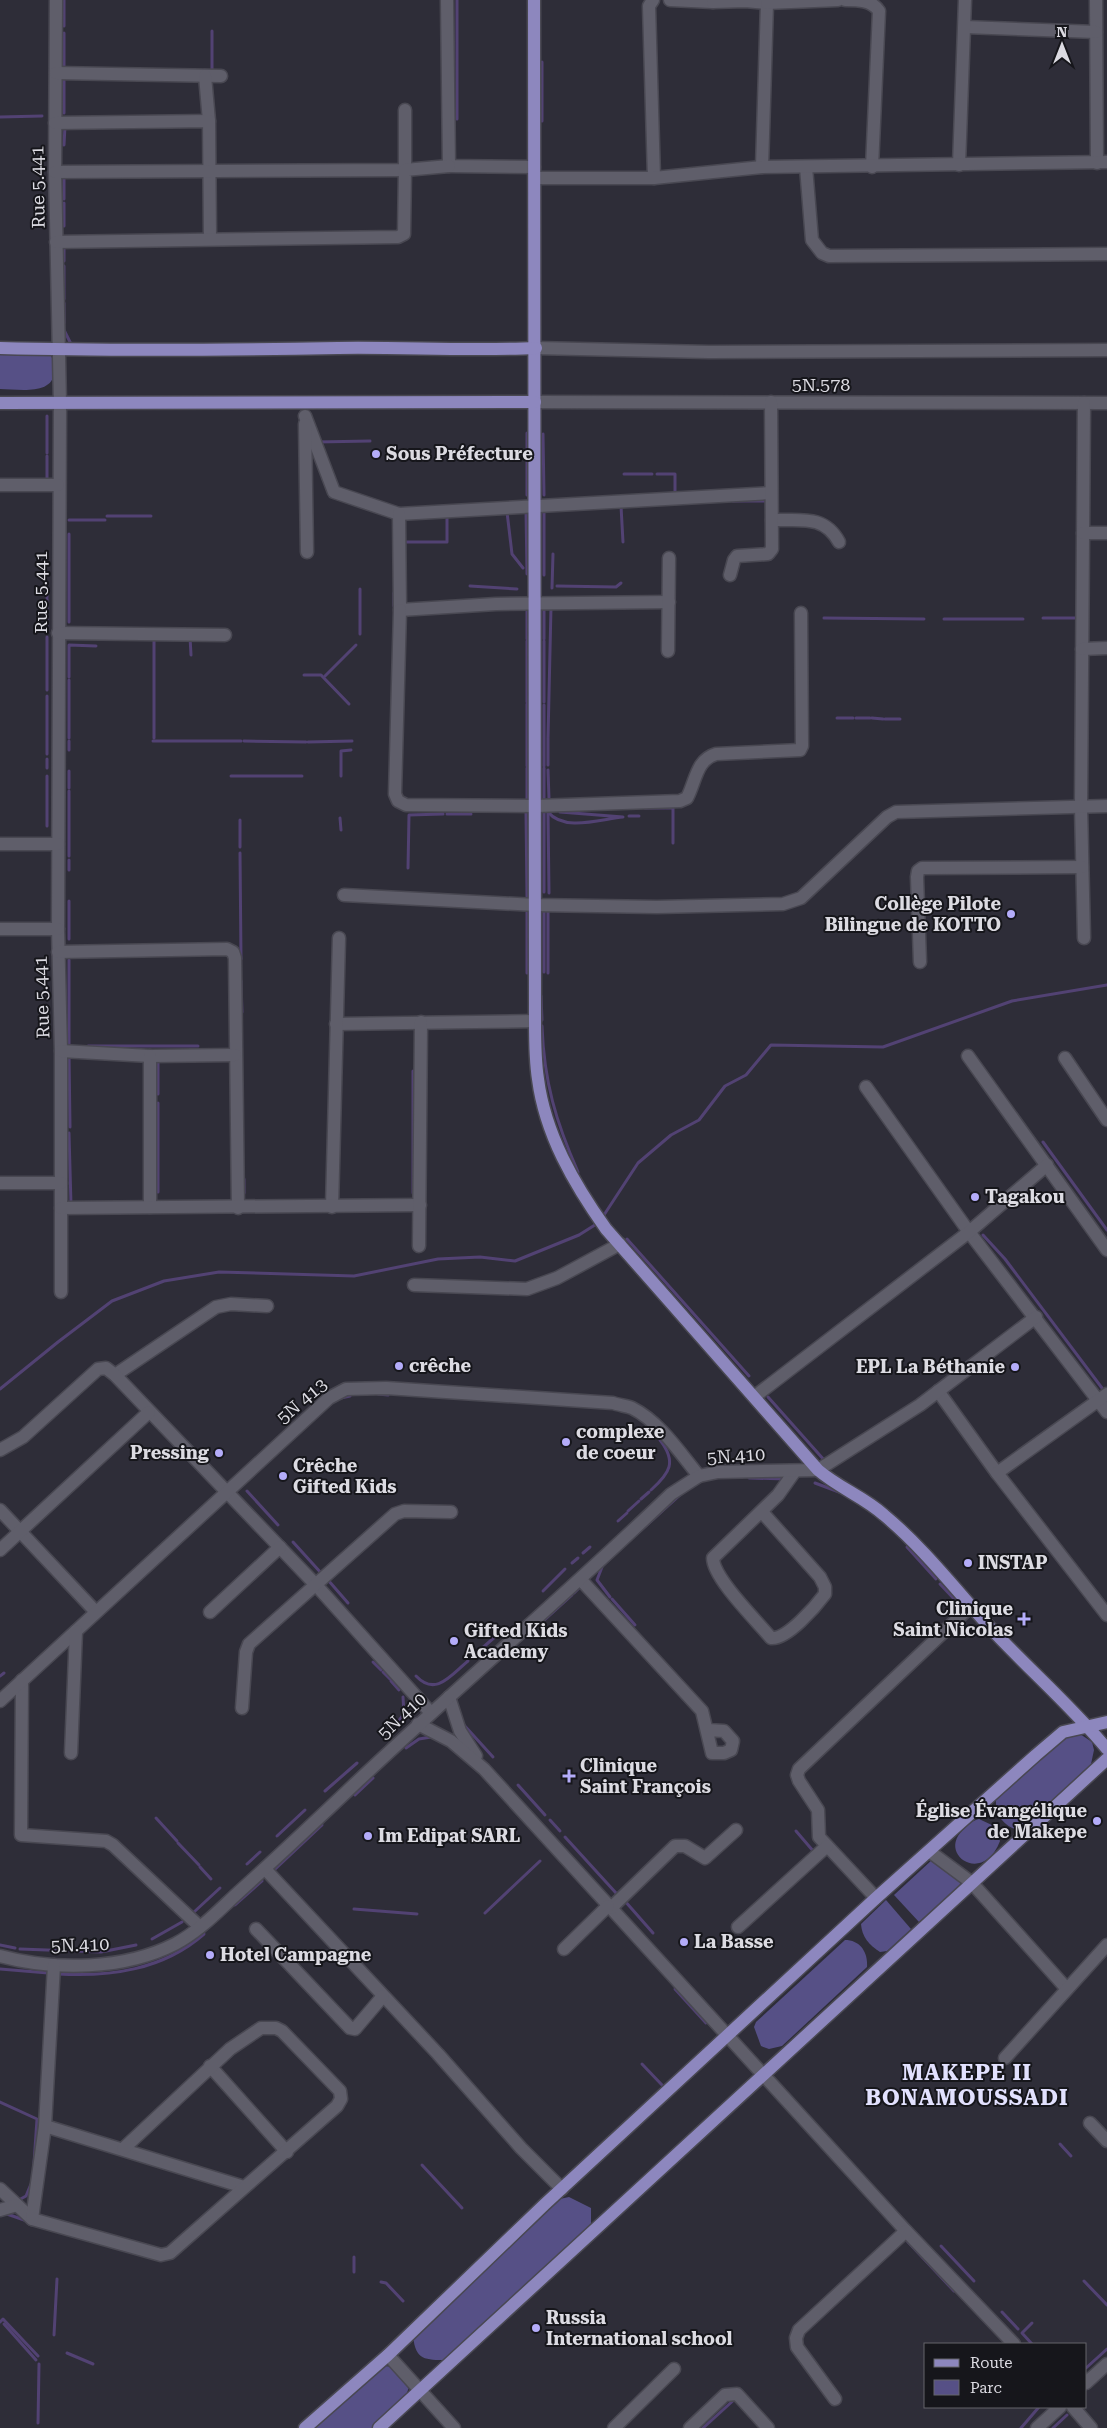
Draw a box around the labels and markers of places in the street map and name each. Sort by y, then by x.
place label: Sous Préfecture [386,443,533,464]
marker: Sous Préfecture [370,448,382,460]
place label: Collège Pilote Bilingue de KOTTO [825,893,1001,935]
marker: Collège Pilote Bilingue de KOTTO [1005,908,1017,920]
place label: Tagakou [985,1186,1065,1207]
marker: Tagakou [969,1191,981,1203]
place label: crêche [409,1355,471,1376]
place label: EPL La Béthanie [856,1356,1005,1377]
marker: crêche [393,1360,405,1372]
marker: EPL La Béthanie [1009,1361,1021,1373]
place label: complexe de coeur [576,1421,665,1463]
marker: complexe de coeur [560,1436,572,1448]
place label: Pressing [130,1442,210,1463]
marker: Pressing [213,1447,225,1459]
place label: Crêche Gifted Kids [293,1455,397,1497]
marker: Crêche Gifted Kids [277,1470,289,1482]
place label: INSTAP [978,1552,1048,1573]
marker: INSTAP [962,1557,974,1569]
place label: Clinique Saint Nicolas [893,1598,1013,1640]
marker: Clinique Saint Nicolas [1017,1612,1031,1626]
place label: Gifted Kids Academy [464,1620,568,1662]
marker: Gifted Kids Academy [448,1635,460,1647]
place label: Clinique Saint François [580,1755,711,1797]
marker: Clinique Saint François [562,1769,576,1783]
place label: Église Évangélique de Makepe [916,1799,1087,1842]
marker: Église Évangélique de Makepe [1091,1815,1103,1827]
place label: Im Edipat SARL [378,1825,520,1846]
marker: Im Edipat SARL [362,1830,374,1842]
place label: La Basse [694,1931,774,1952]
marker: La Basse [678,1936,690,1948]
place label: Hotel Campagne [220,1944,372,1965]
marker: Hotel Campagne [204,1949,216,1961]
place label: Russia International school [546,2307,733,2349]
marker: Russia International school [530,2322,542,2334]

